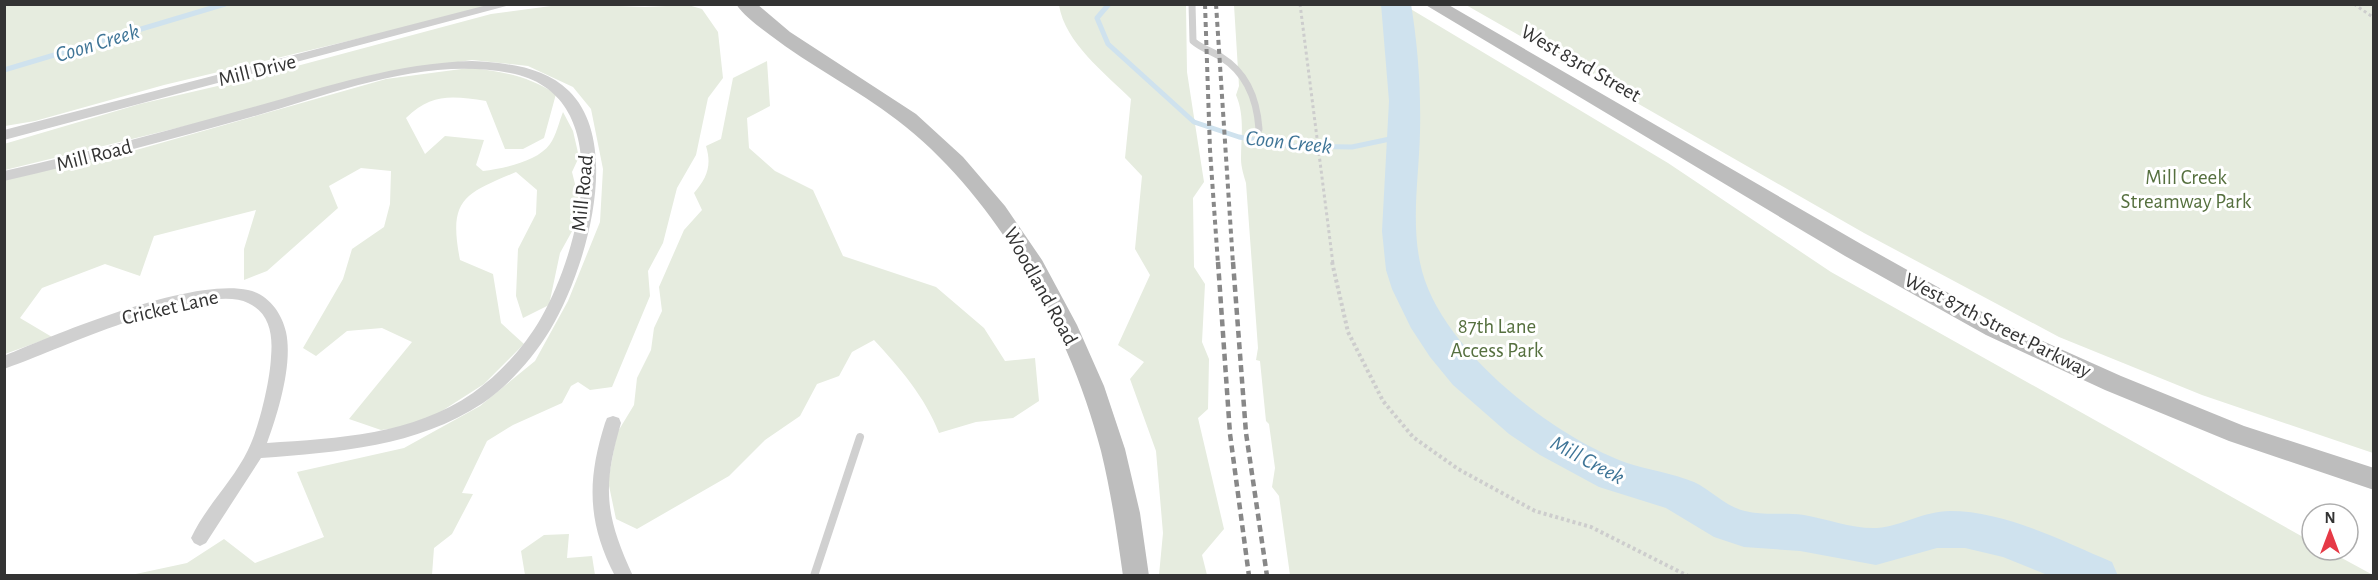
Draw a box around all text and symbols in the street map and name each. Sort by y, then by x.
water label: Coon Creek [53,20,142,66]
street label: West 83rd Street [1517,21,1645,106]
street label: Mill Drive [216,51,298,90]
water label: Coon Creek [1245,127,1333,157]
street label: Mill Road [54,136,134,175]
street label: Mill Road [568,153,597,233]
park label: Mill Creek Streamway Park [2121,167,2252,212]
street label: Woodland Road [1000,224,1082,349]
street label: West 87th Street Parkway [1901,269,2095,382]
street label: Cricket Lane [120,286,220,329]
park label: 87th Lane Access Park [1451,316,1544,361]
water label: Mill Creek [1547,431,1628,488]
north arrow [2300,502,2360,562]
text: N [2324,510,2336,526]

